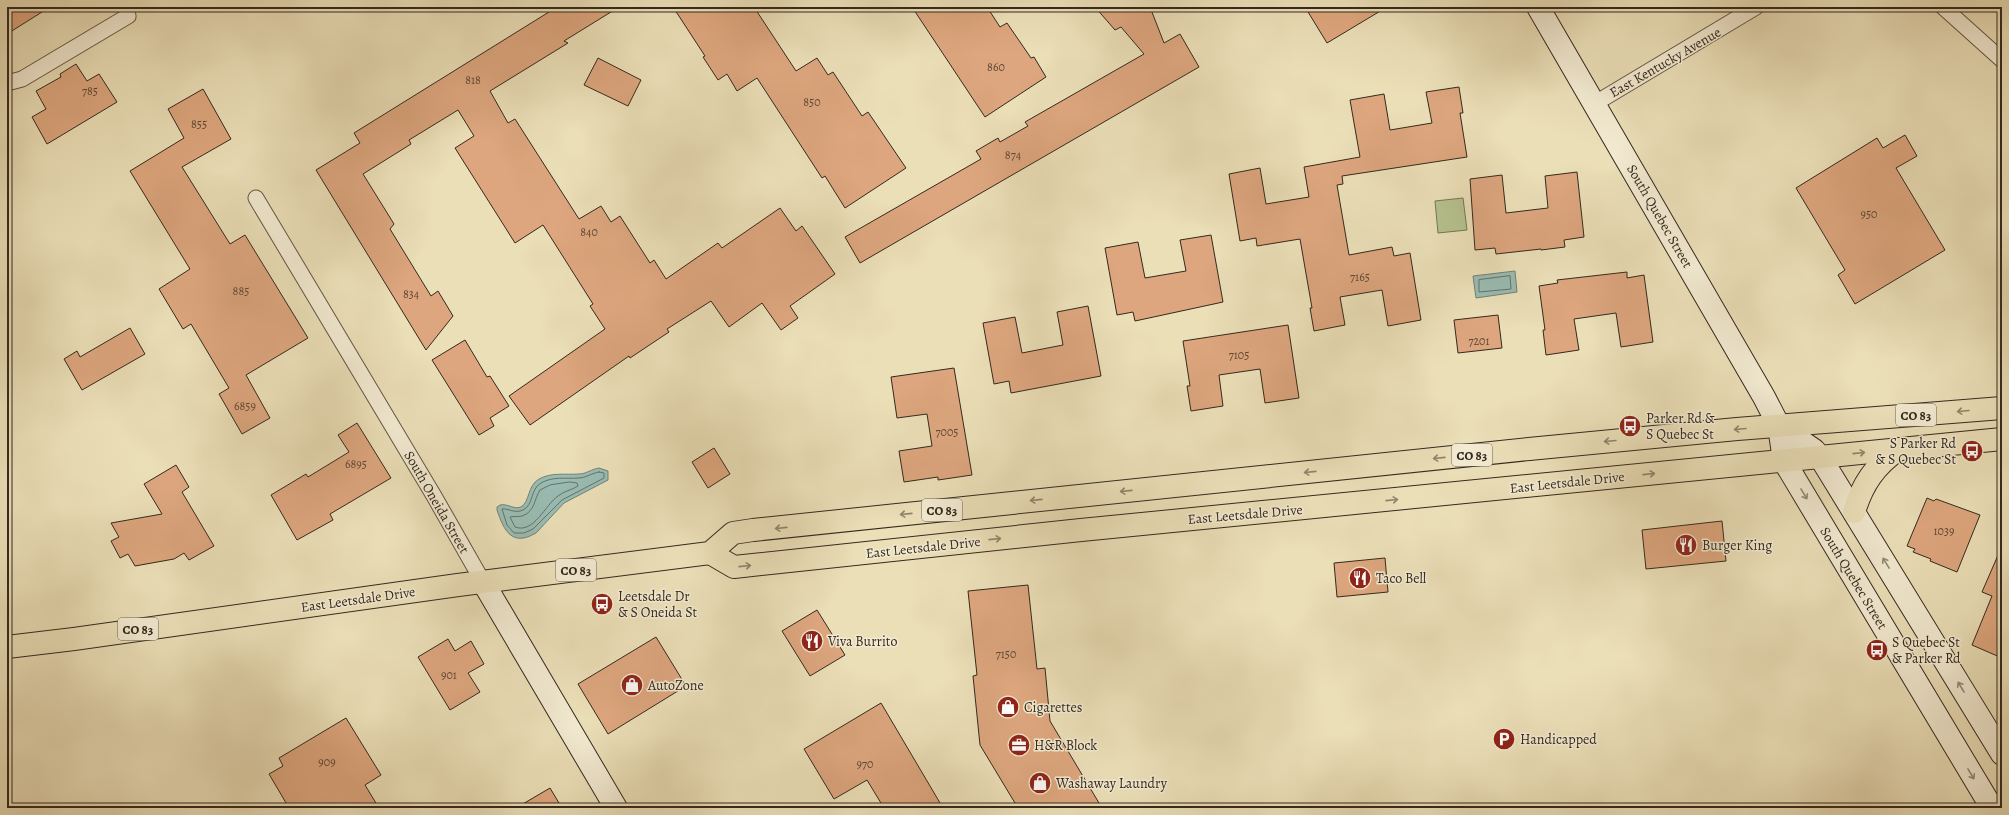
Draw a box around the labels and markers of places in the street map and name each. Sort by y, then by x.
place label: Parker Rd & S Quebec St [1646,409,1715,444]
bus stop icon: Parker Rd & S Quebec St [1617,413,1643,439]
place label: S Parker Rd & S Quebec St [1876,434,1956,469]
bus stop icon: S Parker Rd & S Quebec St [1959,438,1985,464]
restaurant icon: Burger King [1673,532,1699,558]
place label: Burger King [1702,536,1772,555]
restaurant icon: Taco Bell [1347,565,1373,591]
place label: Taco Bell [1376,569,1427,588]
place label: Leetsdale Dr & S Oneida St [618,587,698,622]
bus stop icon: Leetsdale Dr & S Oneida St [589,591,615,617]
restaurant icon: Viva Burrito [799,628,825,654]
place label: Viva Burrito [827,632,897,651]
place label: S Quebec St & Parker Rd [1892,633,1961,668]
bus stop icon: S Quebec St & Parker Rd [1864,637,1890,663]
shop icon: AutoZone [619,672,645,698]
place label: AutoZone [647,676,704,695]
shop icon: Cigarettes [995,694,1021,720]
place label: Cigarettes [1024,698,1082,717]
parking icon: Handicapped [1491,726,1517,752]
place label: Handicapped [1520,730,1597,749]
office icon: H&R Block [1006,732,1032,758]
place label: H&R Block [1034,736,1097,755]
shop icon: Washaway Laundry [1027,770,1053,796]
place label: Washaway Laundry [1055,774,1168,793]

